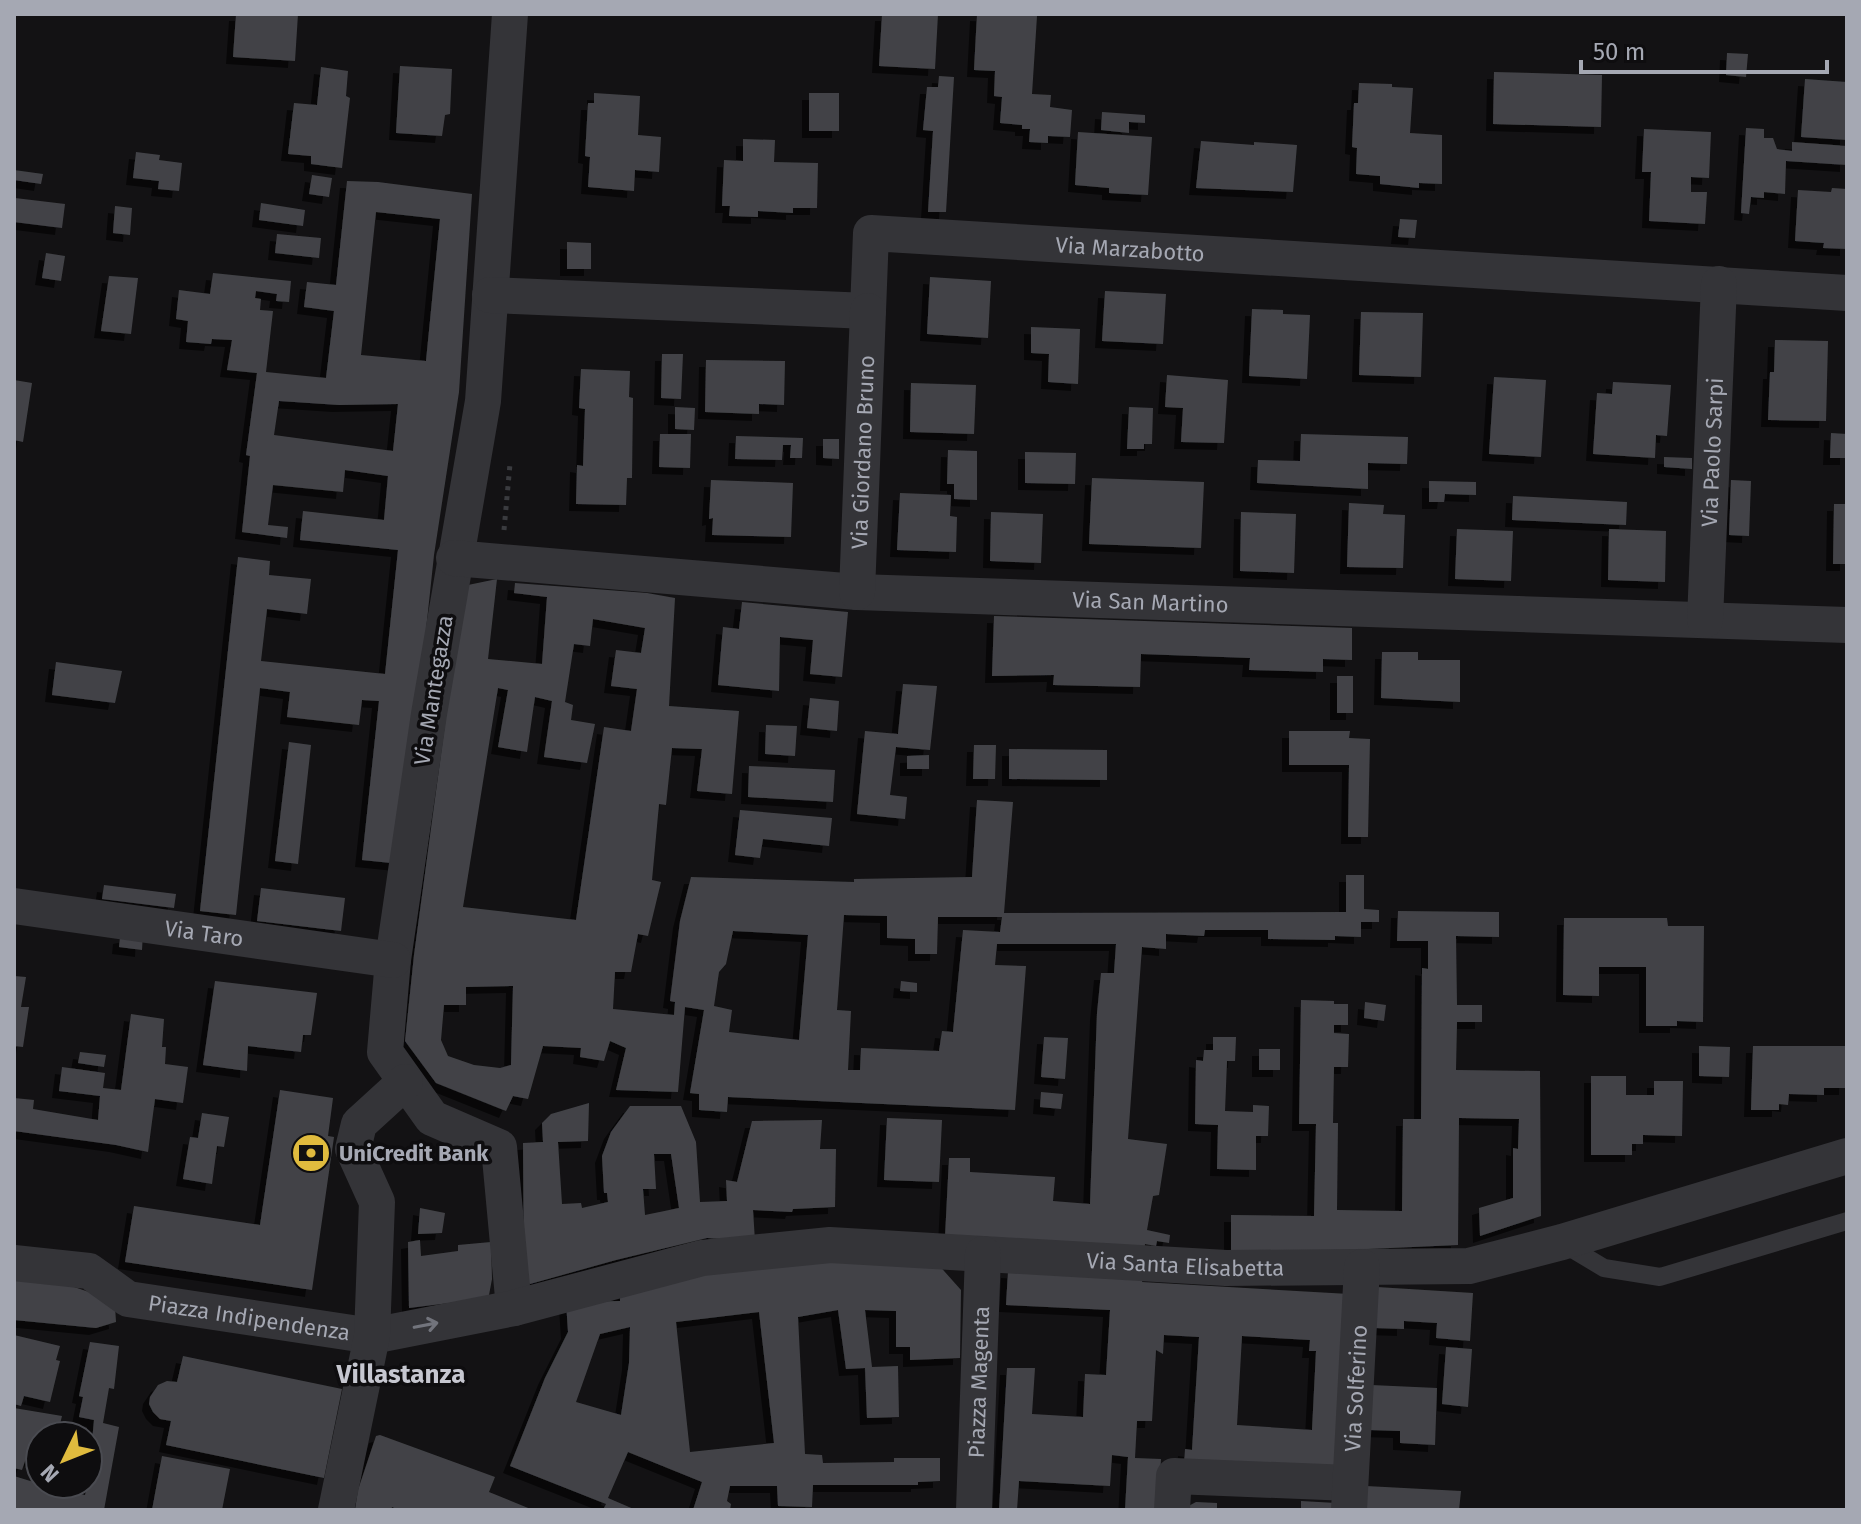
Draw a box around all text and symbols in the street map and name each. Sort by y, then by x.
scale bar [1581,24,1827,74]
text: 50 m [1593,38,1645,66]
street label: Via Marzabotto [1055,231,1205,267]
street label: Via Giordano Bruno [846,355,880,550]
street label: Via Paolo Sarpi [1696,377,1729,527]
street label: Via San Martino [1072,586,1229,618]
street label: Via Mantegazza [408,613,459,767]
street label: Via Taro [163,915,245,953]
bank icon: UniCredit Bank [290,1132,332,1174]
place label: UniCredit Bank [339,1140,489,1167]
street label: Via Santa Elisabetta [1086,1247,1284,1282]
street label: Piazza Indipendenza [146,1289,352,1346]
street label: Piazza Magenta [963,1305,995,1459]
one-way arrow [413,1317,438,1332]
street label: Via Solferino [1339,1324,1373,1452]
district label: Villastanza [336,1359,465,1390]
north arrow [24,1420,104,1500]
text: N [35,1459,65,1488]

